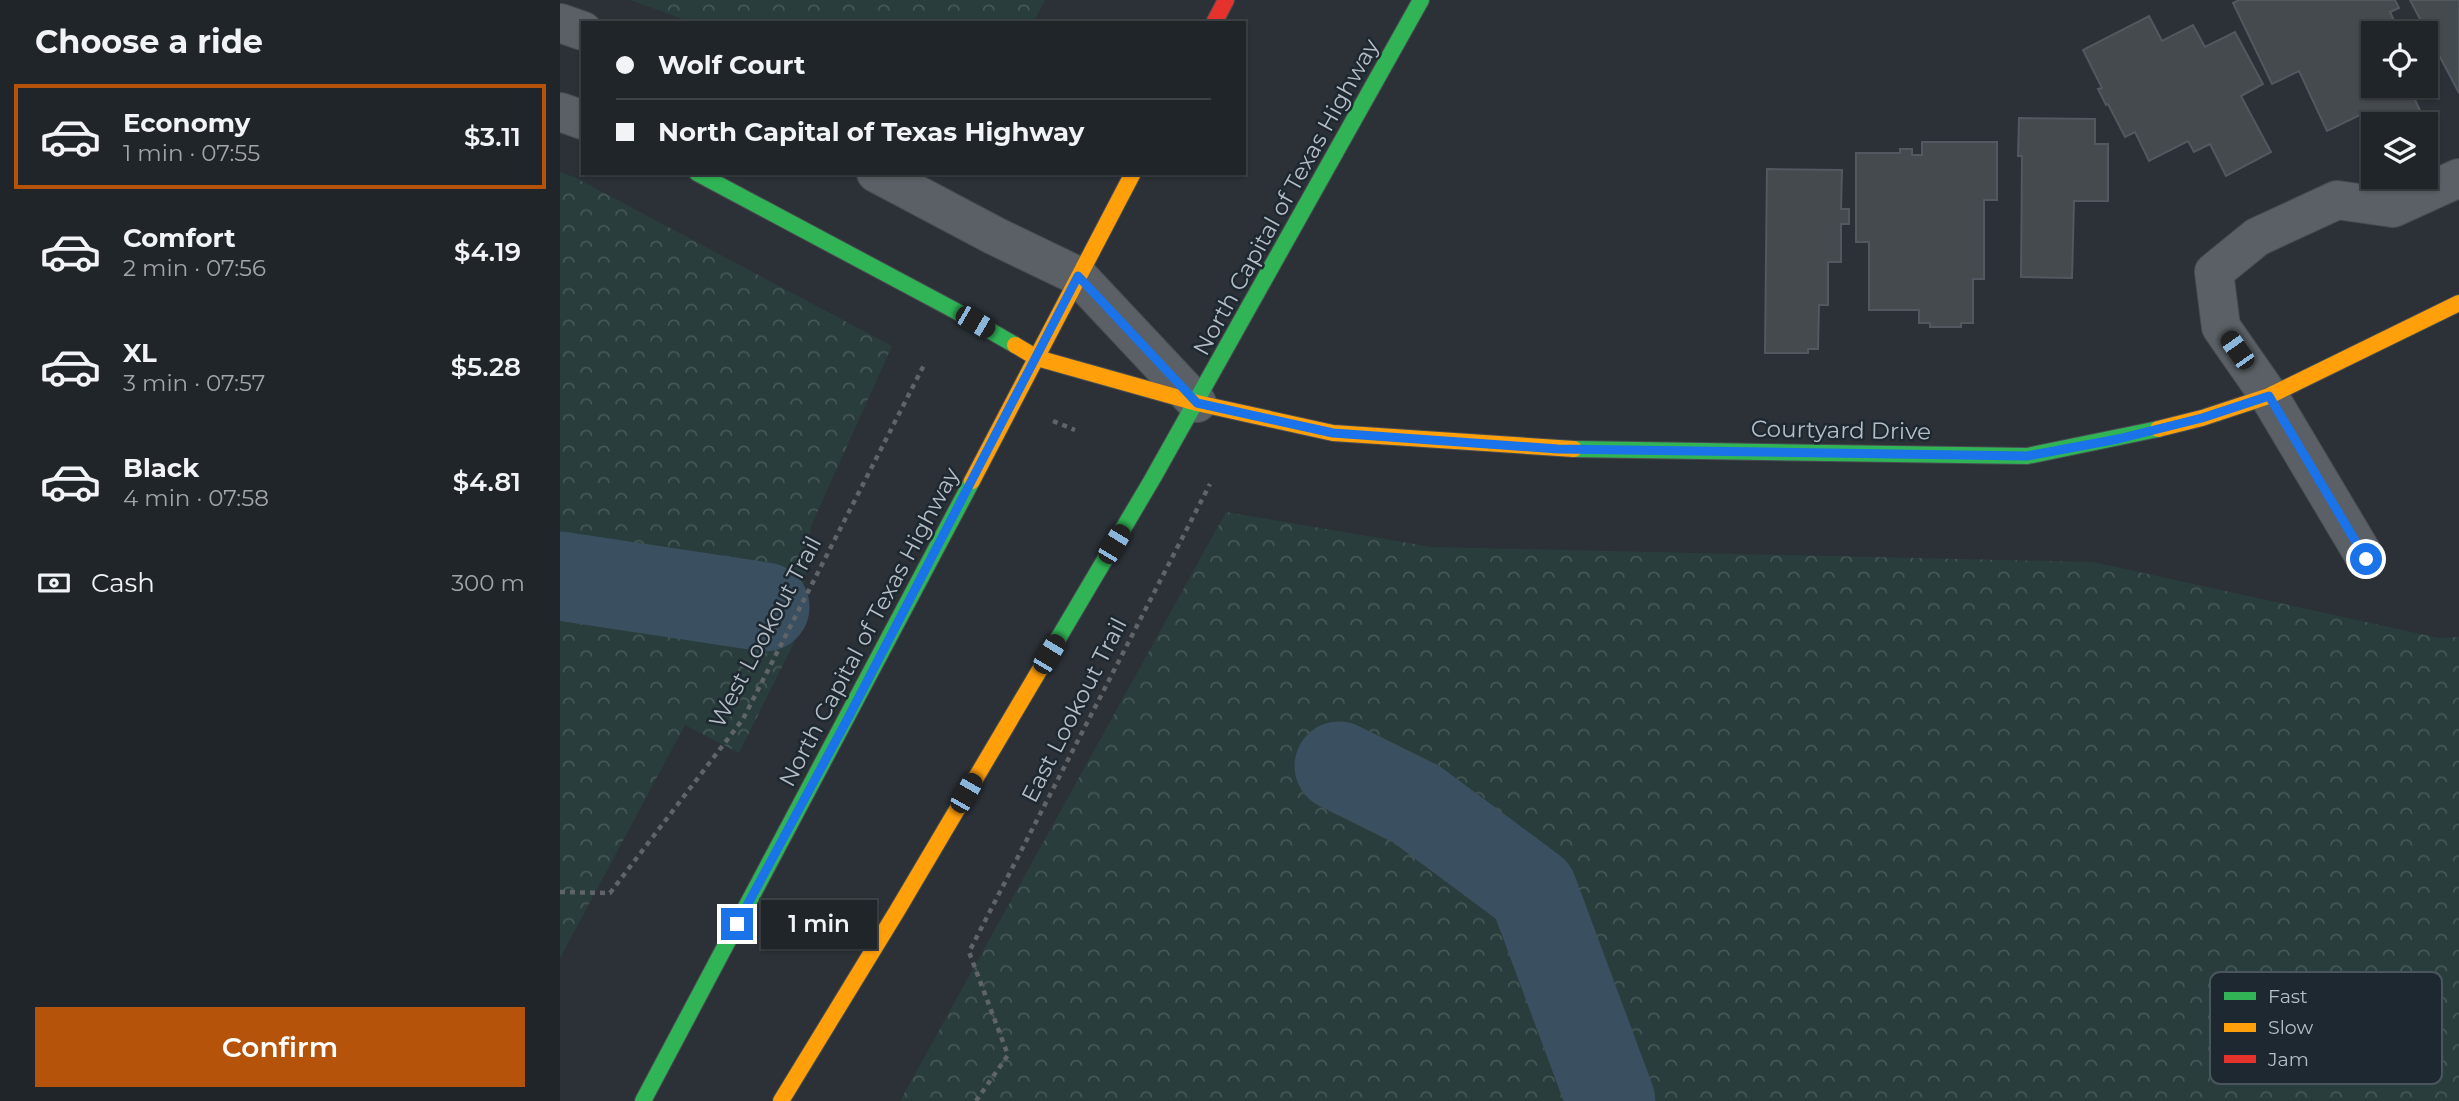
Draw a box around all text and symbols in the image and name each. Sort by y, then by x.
map controls [2361,21,2438,189]
button: locate [2361,21,2438,98]
text: Choose a ride [35,22,263,61]
street label: North Capital of Texas Highway [1187,33,1385,360]
text: Wolf Court [658,49,805,81]
icon: car [39,105,102,168]
text: Economy [123,107,250,139]
button: layers [2361,112,2438,189]
text: North Capital of Texas Highway [658,116,1084,148]
text: $3.11 [464,121,521,153]
text: 1 min · 07:55 [123,139,260,167]
icon: car [39,220,102,283]
text: Comfort [123,222,235,254]
text: $4.19 [454,236,521,268]
text: 2 min · 07:56 [123,254,266,282]
car [952,302,999,342]
car [2217,327,2258,373]
icon: car [39,335,102,398]
text: XL [123,337,157,369]
text: $5.28 [451,351,521,383]
text: 3 min · 07:57 [123,369,265,397]
street label: Courtyard Drive [1751,414,1931,446]
icon: car [39,450,102,513]
text: Black [123,452,199,484]
street label: North Capital of Texas Highway [773,462,966,791]
text: $4.81 [453,466,521,498]
text: 4 min · 07:58 [123,484,269,512]
car [1095,521,1134,567]
street label: West Lookout Trail [703,532,827,732]
route start [2350,543,2382,575]
icon: cash [35,564,73,602]
text: Cash [91,567,155,599]
text: 300 m [451,569,525,597]
street label: East Lookout Trail [1015,613,1133,807]
car [1030,631,1069,677]
car [947,770,986,816]
callout: 1 min [762,900,877,948]
route end [721,908,753,940]
text: 1 min [788,910,850,938]
legend [2210,972,2442,1084]
text: Fast [2268,985,2308,1008]
button: Confirm [35,1007,525,1087]
text: Slow [2268,1016,2313,1039]
text: Jam [2267,1048,2309,1071]

